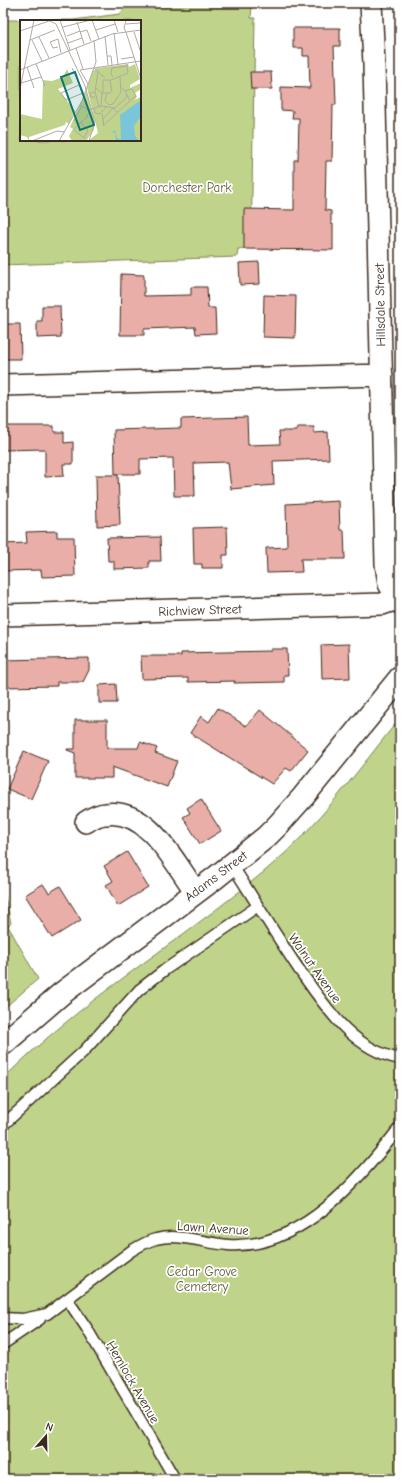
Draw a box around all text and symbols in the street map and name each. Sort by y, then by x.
inset map [20,20,141,141]
park label: Dorchester Park [142,180,232,195]
street label: Hillsdale Street [372,262,388,347]
street label: Richview Street [158,601,243,619]
street label: Adams Street [182,847,251,904]
street label: Walnut Avenue [286,930,345,1006]
street label: Lawn Avenue [177,1218,250,1238]
park label: Cedar Grove Cemetery [167,1264,238,1294]
street label: Hemlock Avenue [103,1338,163,1426]
north arrow [26,1416,66,1456]
text: N [44,1420,55,1434]

